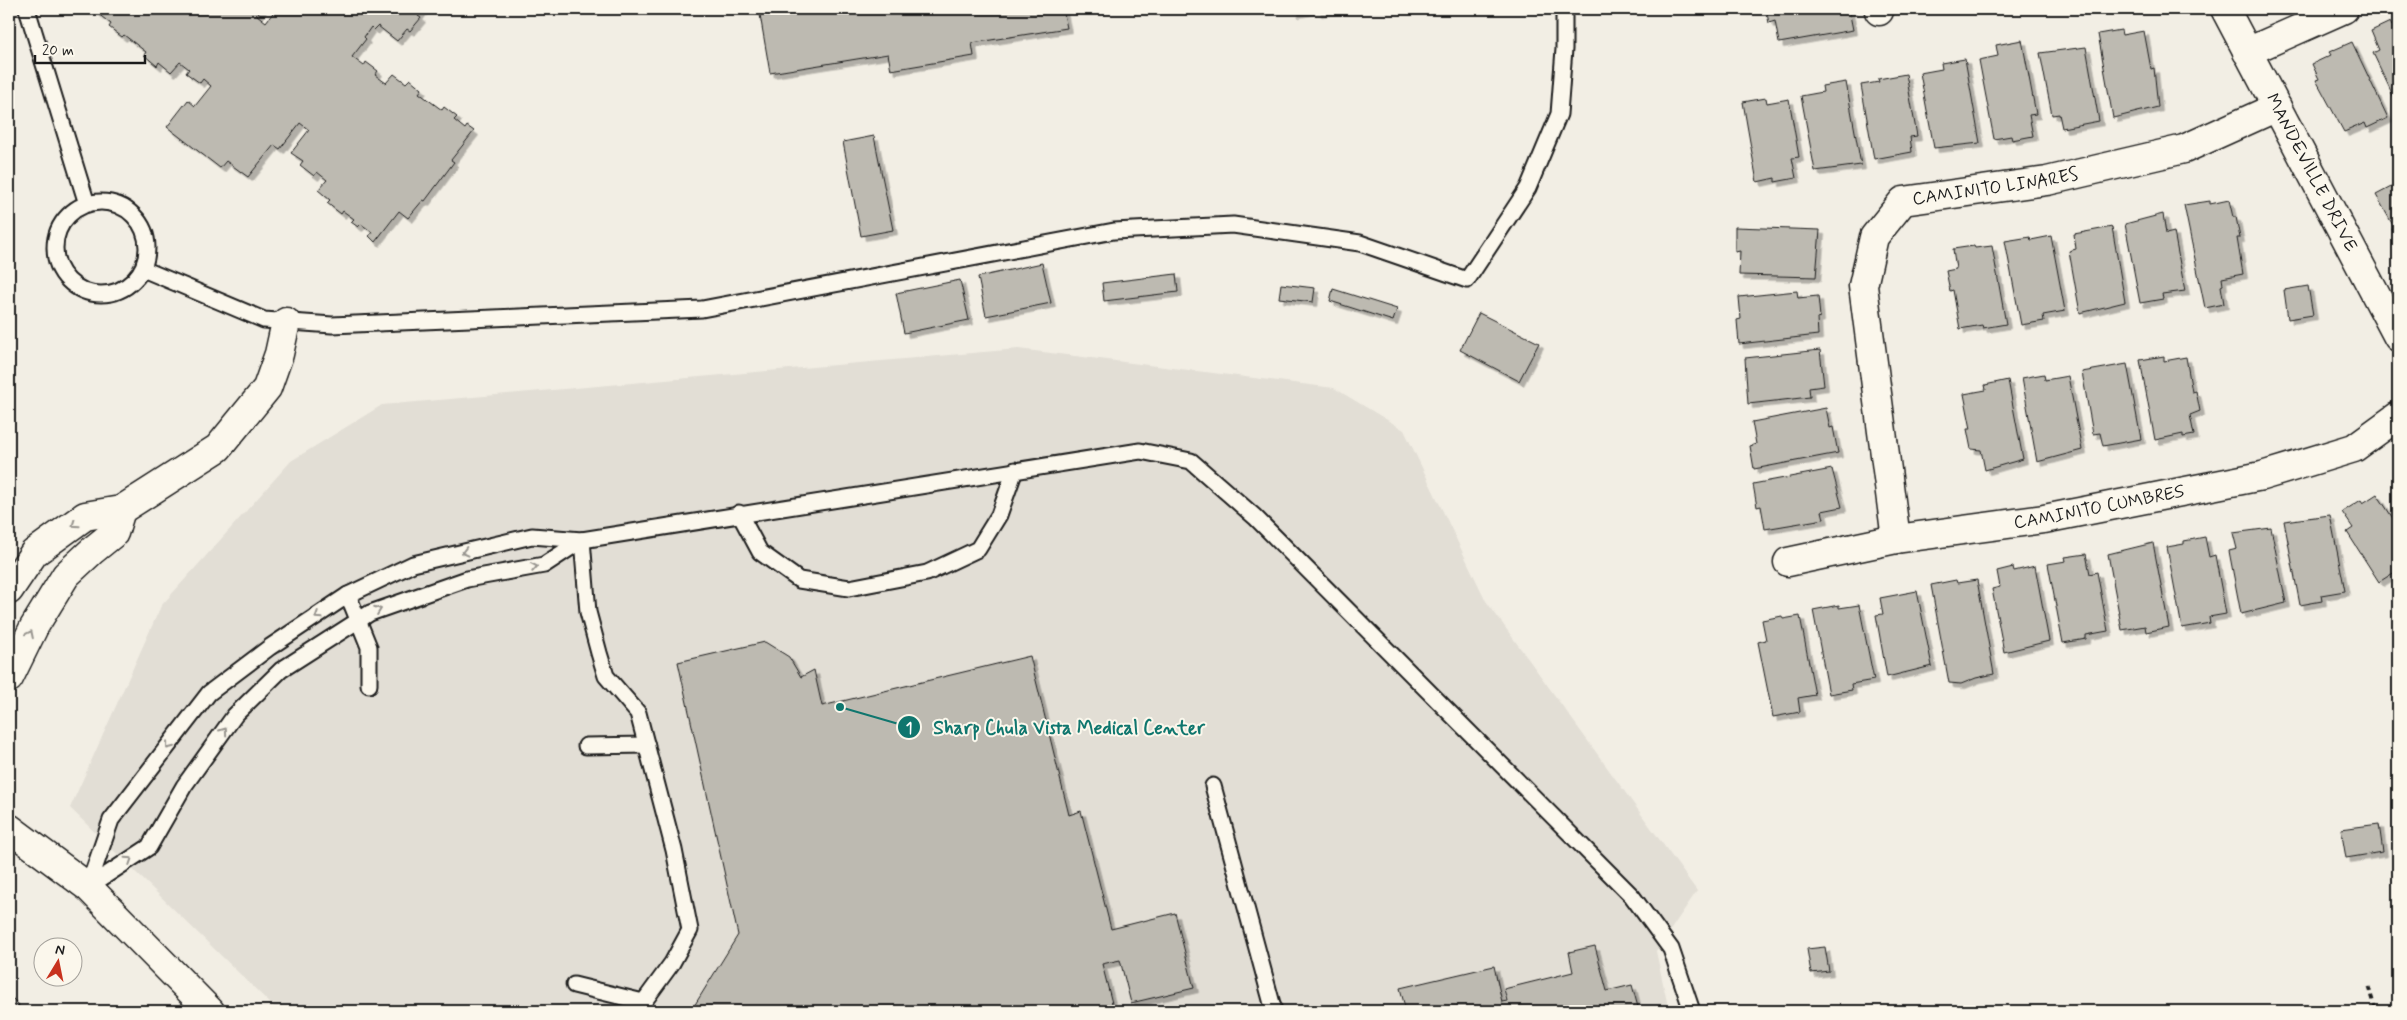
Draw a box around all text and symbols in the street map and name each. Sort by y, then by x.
scale bar [35,32,145,64]
text: 20 m [42,41,74,61]
street label: MANDEVILLE DRIVE [2260,89,2363,256]
street label: CAMINITO LINARES [1911,162,2081,212]
street label: CAMINITO CUMBRES [2012,480,2187,535]
one-way arrow [71,518,81,527]
one-way arrow [461,546,470,557]
one-way arrow [529,562,538,572]
one-way arrow [373,606,382,616]
one-way arrow [314,610,323,619]
one-way arrow [24,630,34,639]
callout: Sharp Chula Vista Medical Center [897,710,1216,744]
text: Sharp Chula Vista Medical Center [933,716,1206,741]
text: 1 [906,719,912,739]
one-way arrow [218,727,227,736]
one-way arrow [166,740,174,749]
one-way arrow [123,857,132,866]
north arrow [32,938,82,988]
text: N [54,941,66,960]

